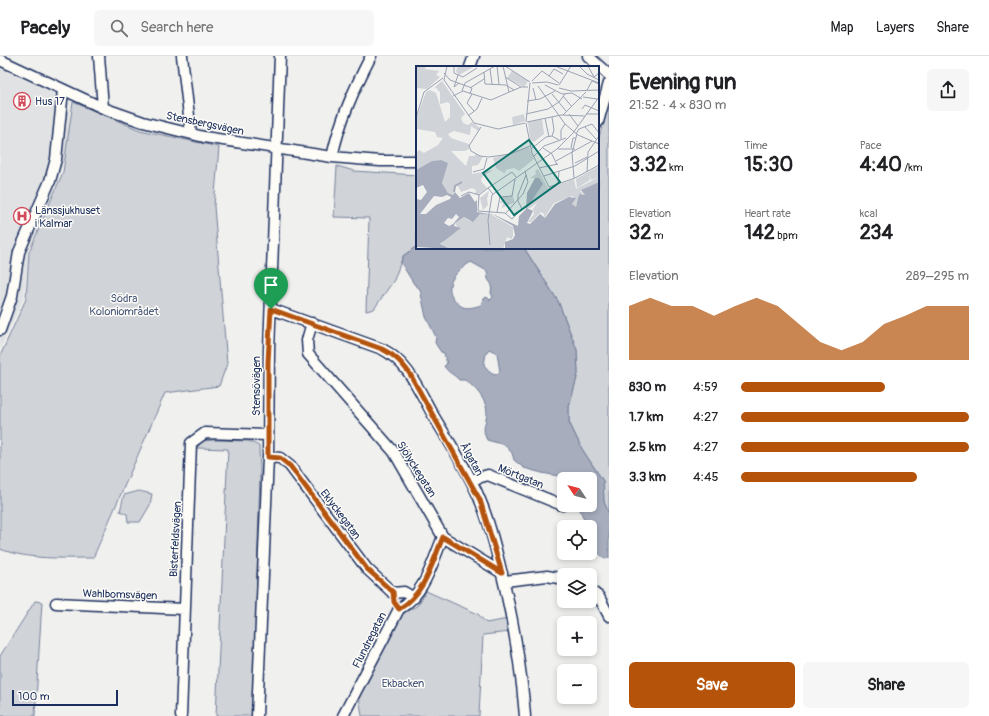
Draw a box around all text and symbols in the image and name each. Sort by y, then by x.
search box [94,10,374,46]
text: Pacely [20,16,70,40]
icon: search [108,17,130,39]
text: Search here [140,18,213,37]
text: Map [831,19,854,36]
text: Layers [876,19,914,36]
text: Share [936,19,969,36]
inset map [416,66,599,249]
text: Evening run [629,68,737,96]
button: share [927,69,969,111]
building icon: Hus 17 [12,91,32,111]
place label: Hus 17 [35,95,65,108]
text: 21:52 · 4 × 830 m [629,97,726,113]
street label: Stensbergsvägen [165,109,245,138]
text: Distance [629,139,669,152]
text: Time [744,139,767,152]
text: Pace [860,139,881,152]
text: 3.32 [629,152,667,177]
text: 15:30 [744,152,793,177]
text: 4:40 [860,152,902,177]
text: km [667,161,684,174]
text: /km [902,161,923,174]
place label: Länssjukhuset i Kalmar [35,204,101,230]
hospital icon: Länssjukhuset i Kalmar [12,206,32,226]
text: Elevation [629,207,671,220]
text: Heart rate [744,207,791,220]
text: kcal [860,207,878,220]
text: 32 [629,220,651,245]
text: 142 [744,220,775,245]
text: 234 [860,220,893,245]
text: m [651,229,664,242]
text: bpm [775,229,798,242]
pin [254,268,288,309]
text: Elevation [629,268,679,284]
text: 289–295 m [905,268,969,284]
icon: arrive [260,274,282,296]
park label: Södra Koloniområdet [89,292,159,318]
street label: Stensövägen [250,356,263,416]
text: 830 m [629,379,666,395]
text: 4:59 [693,379,718,395]
text: 1.7 km [629,409,664,425]
text: 4:27 [693,409,718,425]
street label: Sjölyckegatan [394,439,439,500]
text: 2.5 km [629,439,666,455]
text: 4:27 [693,439,718,455]
street label: Ålgatan [457,440,487,478]
street label: Mörtgatan [496,461,546,491]
text: 3.3 km [629,469,666,485]
text: 4:45 [693,469,719,485]
north arrow [557,472,597,512]
map controls [557,472,597,704]
street label: Eklyckegatan [318,487,364,542]
street label: Bisterfeldsvägen [167,501,184,577]
button: locate [557,520,597,560]
button: layers [557,568,597,608]
street label: Wahlbomsvägen [82,587,158,602]
street label: Flundregatan [350,610,389,670]
button: + [557,616,597,656]
button: Save [629,662,795,708]
button: Share [803,662,969,708]
button: − [557,664,597,704]
park label: Ekbacken [382,677,424,690]
scale bar [12,688,118,707]
text: 100 m [18,690,49,703]

